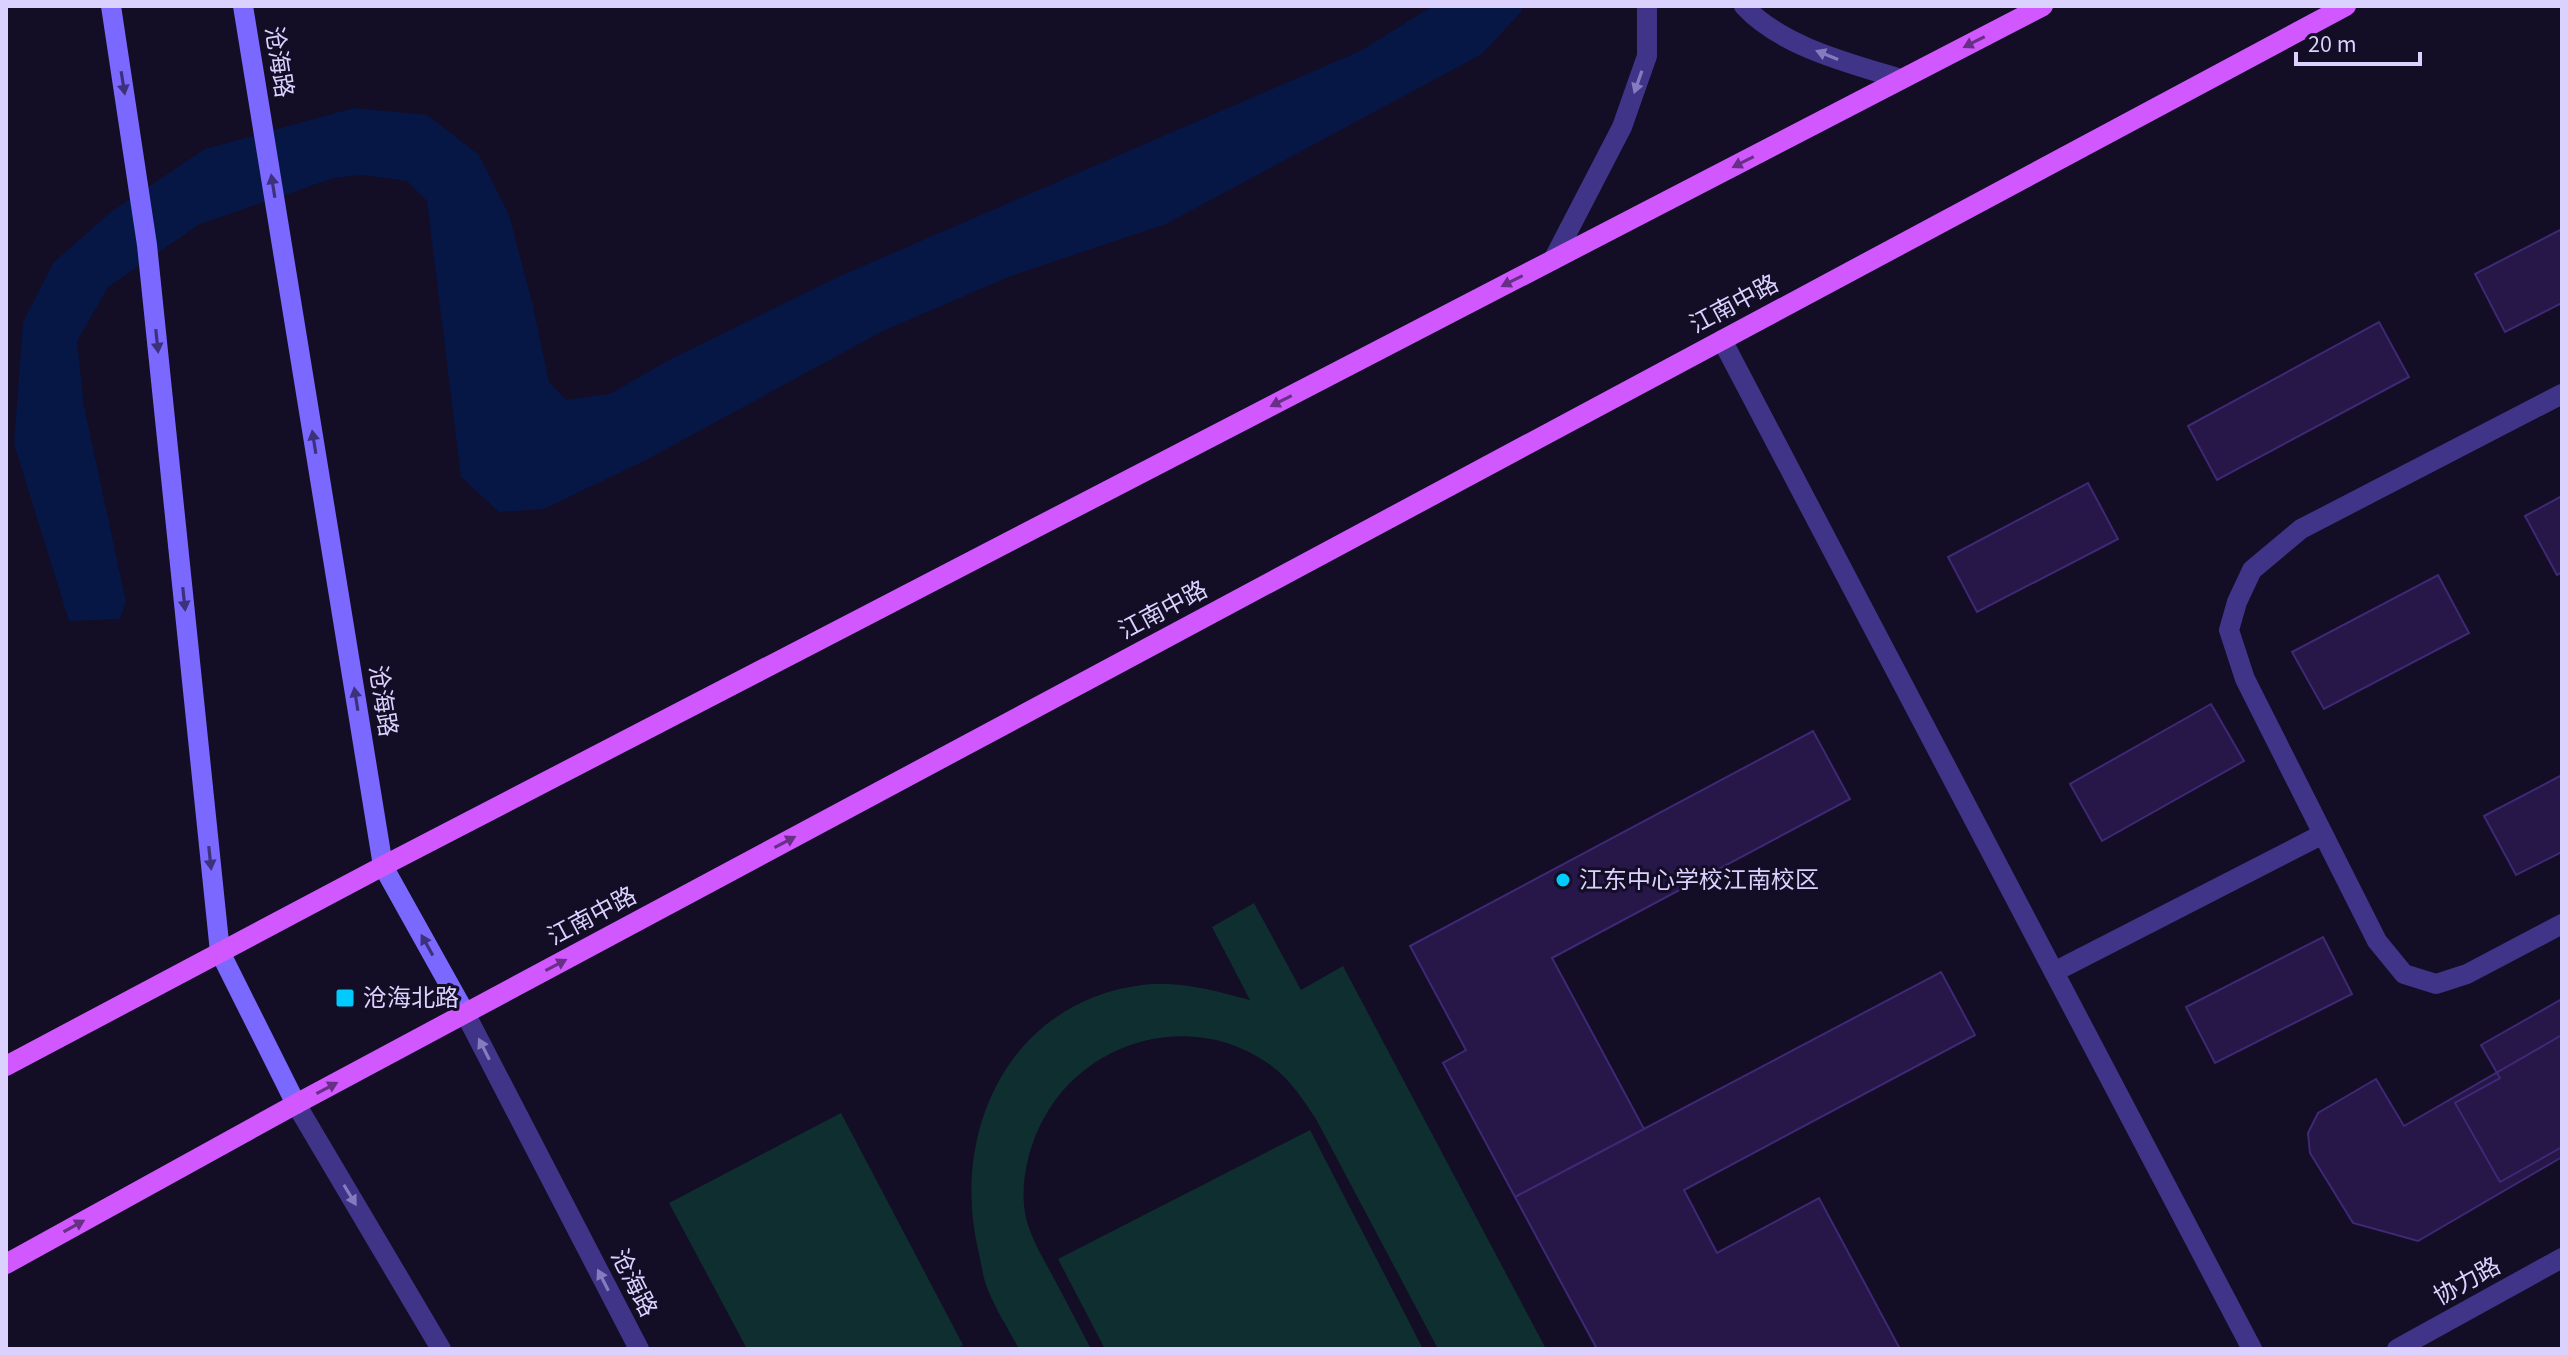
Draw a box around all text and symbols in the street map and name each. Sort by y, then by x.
scale bar [2296,16,2420,66]
street label: 沧海路 [256,24,301,100]
text: 20 m [2308,27,2357,62]
one-way arrow [1962,35,1985,48]
one-way arrow [1815,48,1839,61]
one-way arrow [117,71,129,96]
one-way arrow [1631,71,1643,95]
one-way arrow [1731,155,1754,168]
one-way arrow [266,173,278,198]
street label: 江南中路 [1684,266,1785,342]
one-way arrow [1500,275,1523,288]
one-way arrow [151,329,164,354]
one-way arrow [1270,394,1293,407]
one-way arrow [308,429,320,454]
street label: 江南中路 [1113,572,1214,648]
one-way arrow [177,587,190,612]
street label: 沧海路 [360,663,405,739]
one-way arrow [349,686,362,711]
one-way arrow [774,835,797,849]
one-way arrow [204,846,217,871]
place label: 江东中心学校江南校区 [1579,863,1819,898]
marker: 江东中心学校江南校区 [1554,871,1572,889]
street label: 江南中路 [542,878,643,954]
one-way arrow [421,934,435,956]
one-way arrow [545,958,567,972]
place label: 沧海北路 [363,981,459,1016]
marker: 沧海北路 [334,987,356,1009]
one-way arrow [477,1037,490,1060]
one-way arrow [316,1081,338,1095]
one-way arrow [343,1184,357,1206]
one-way arrow [63,1219,86,1233]
street label: 沧海路 [602,1243,665,1323]
street label: 协力路 [2427,1249,2507,1314]
one-way arrow [596,1268,609,1291]

